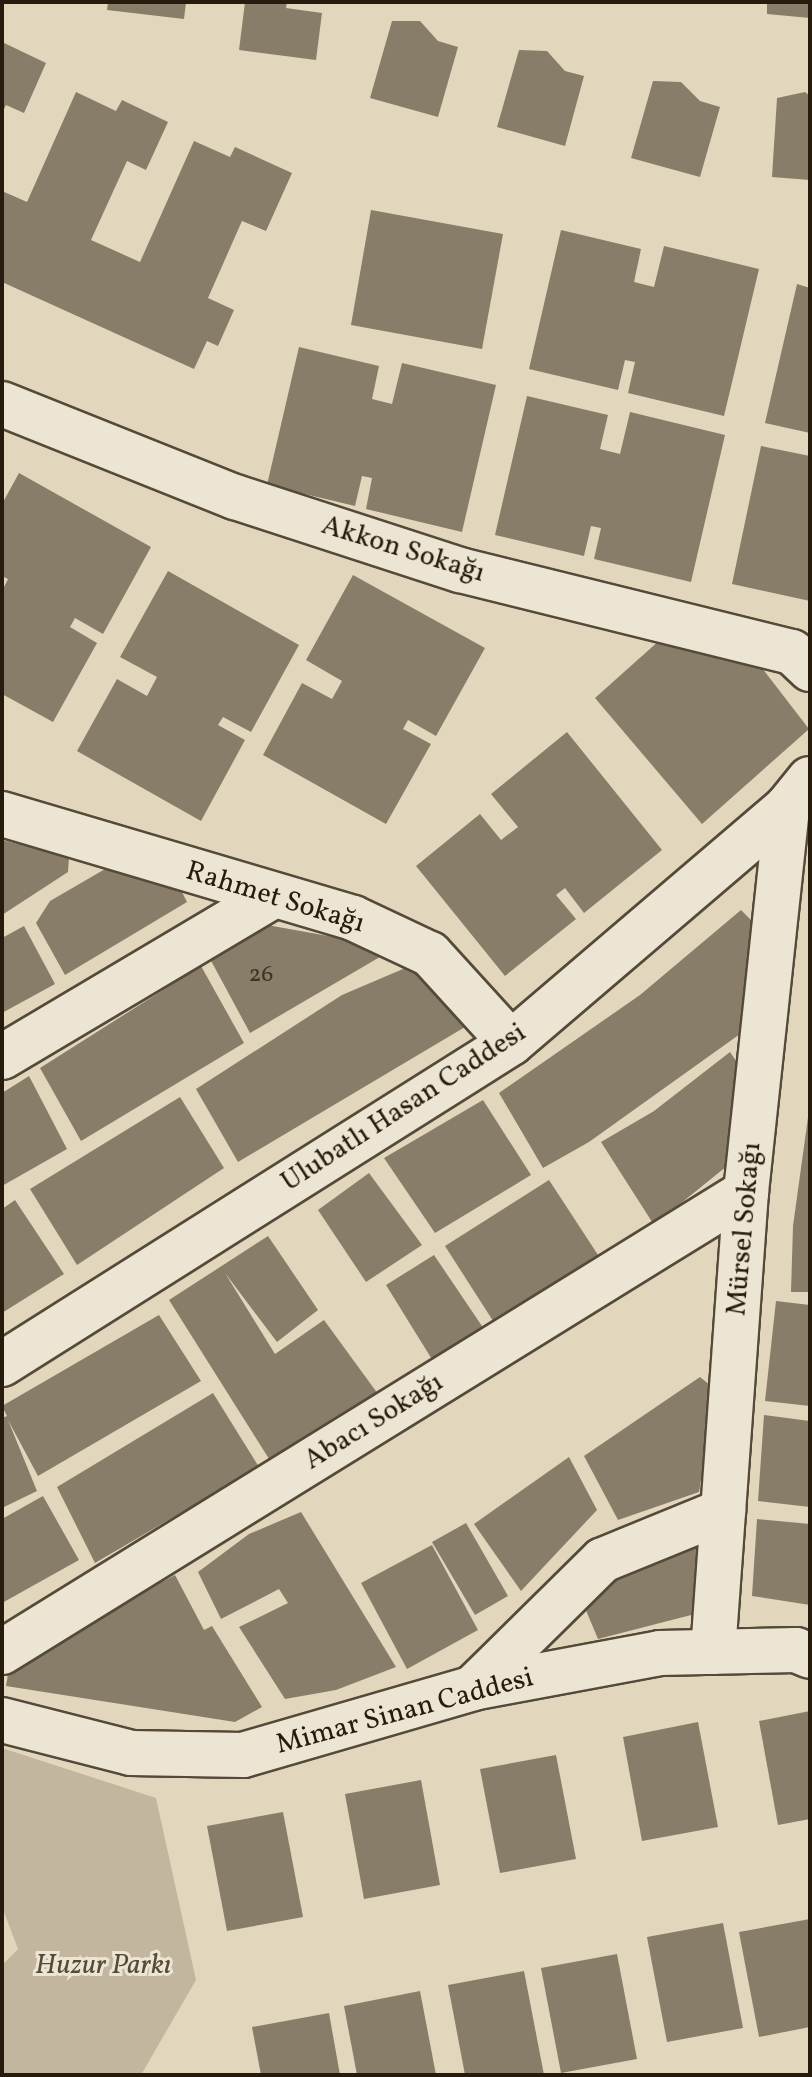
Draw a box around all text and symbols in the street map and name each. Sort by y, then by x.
street label: Akkon Sokağı [317,509,489,591]
street label: Rahmet Sokağı [181,855,369,941]
house number: 26 [248,962,274,990]
street label: Ulubatlı Hasan Caddesi [275,1016,533,1200]
street label: Mürsel Sokağı [721,1141,769,1317]
street label: Abacı Sokağı [298,1366,450,1478]
street label: Mimar Sinan Caddesi [273,1661,537,1763]
park label: Huzur Parkı [35,1949,171,1983]

